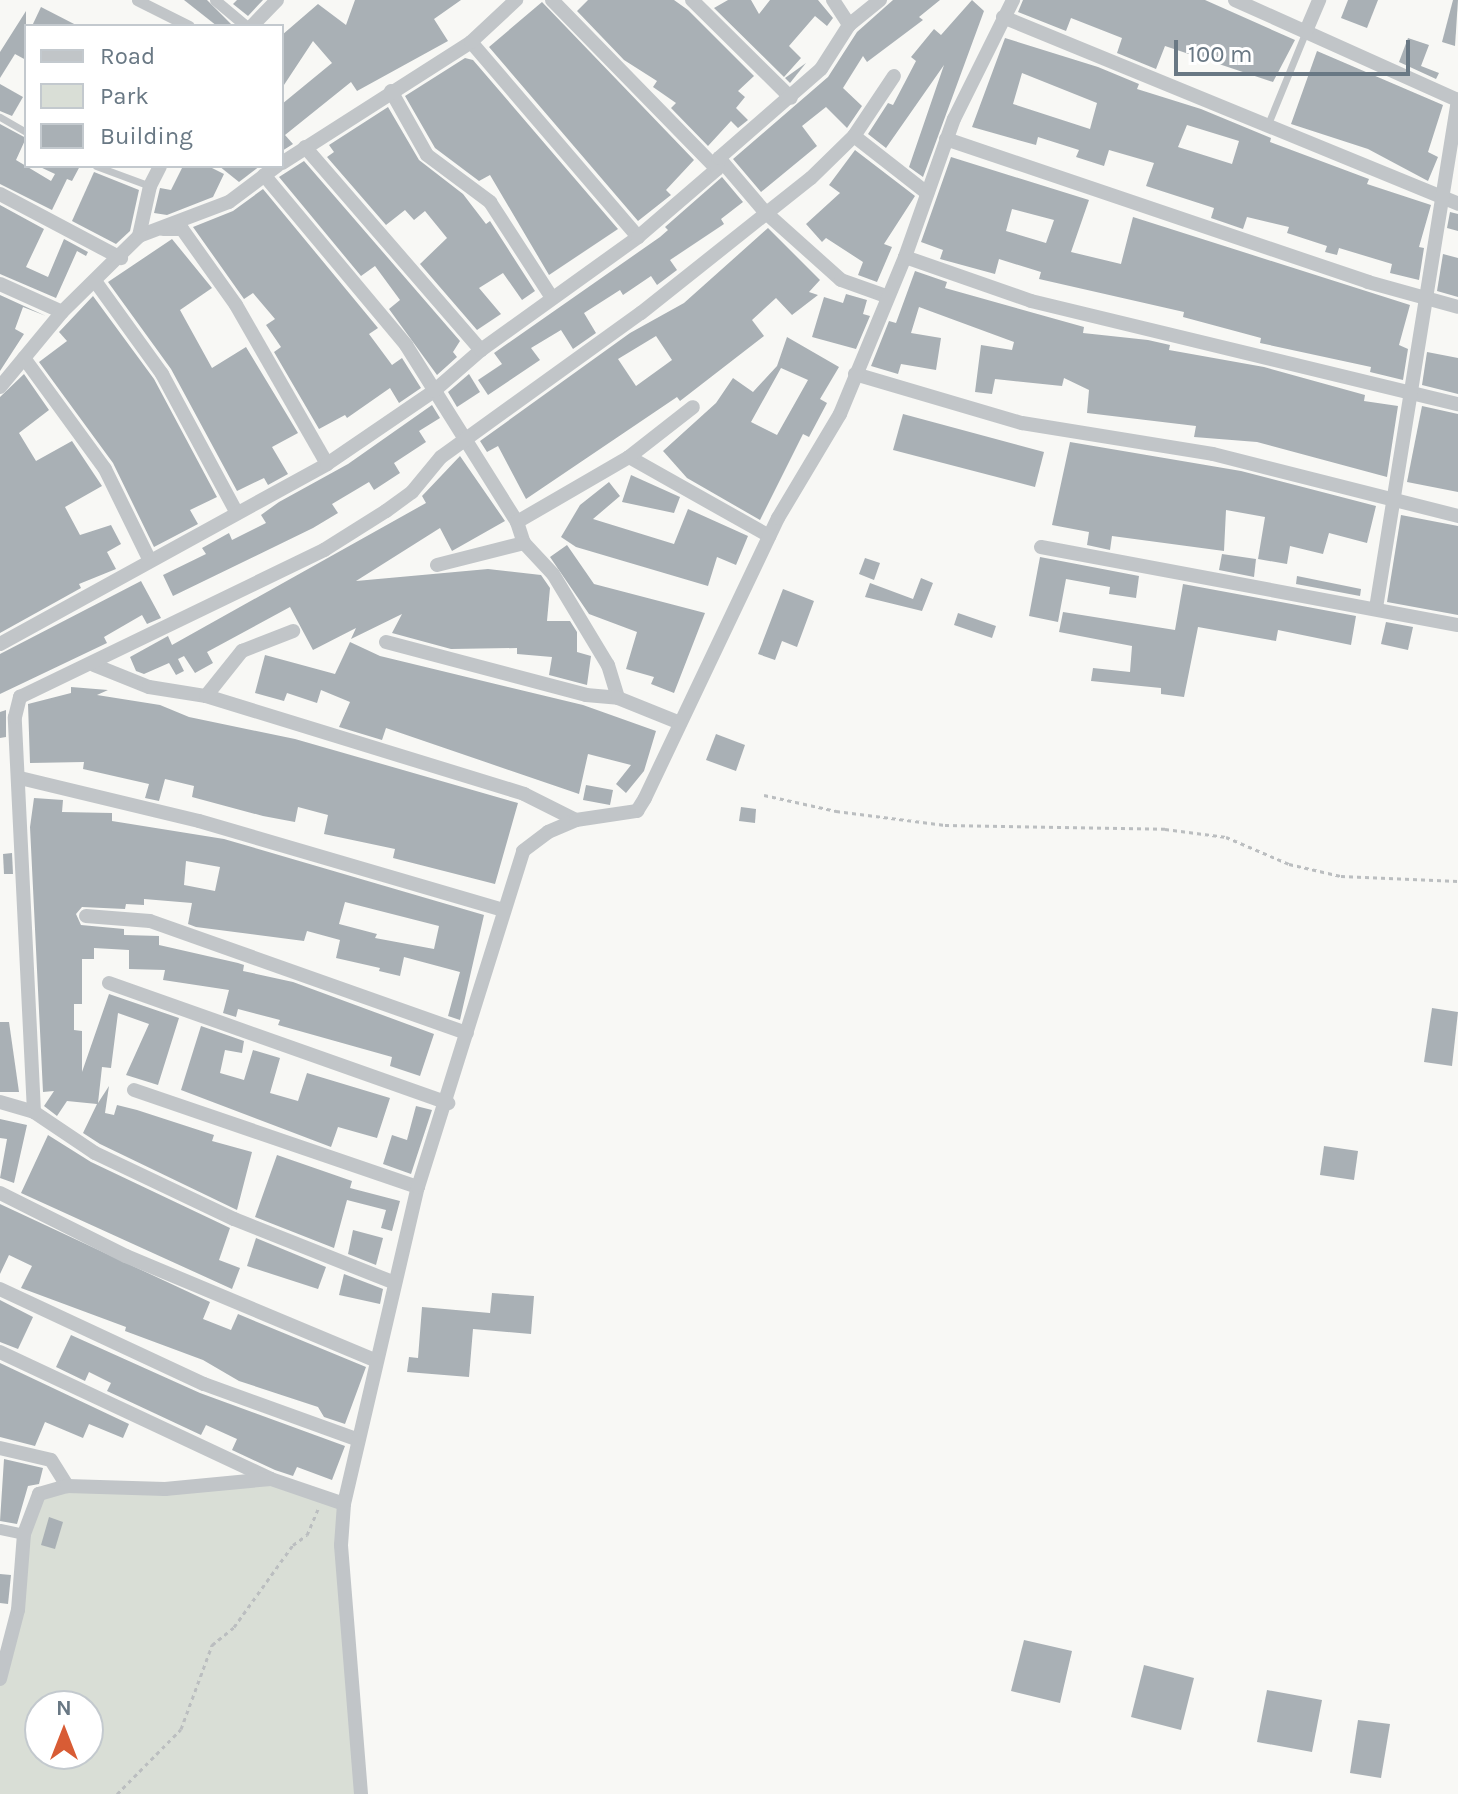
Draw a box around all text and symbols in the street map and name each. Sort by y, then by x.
legend [24,24,284,168]
scale bar [1178,24,1414,74]
text: 100 m [1188,40,1253,68]
text: Road [100,42,155,70]
text: Park [100,82,149,110]
text: Building [100,122,193,150]
north arrow [24,1690,104,1770]
text: N [56,1695,72,1721]

